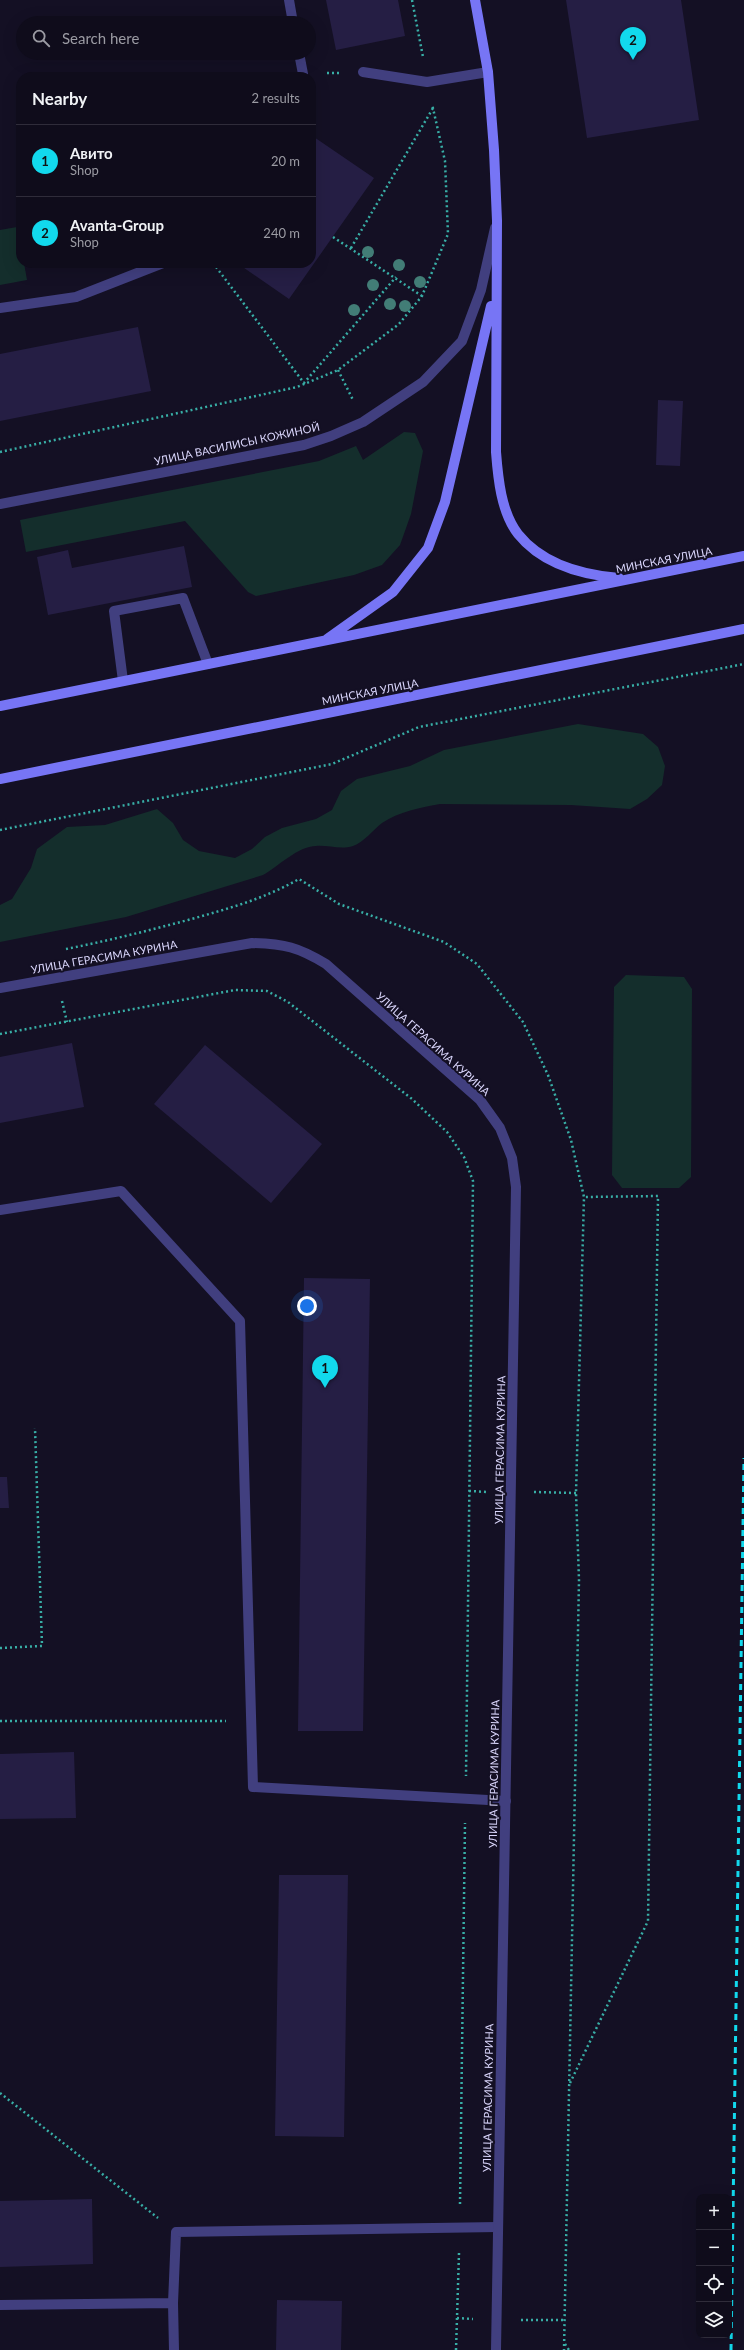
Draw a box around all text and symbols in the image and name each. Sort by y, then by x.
search box [16,16,316,60]
icon: search [30,27,52,49]
pin: 2 [620,27,646,60]
text: Search here [62,29,139,47]
text: Nearby [32,88,87,109]
text: 2 results [252,90,300,106]
text: Авито [70,144,113,162]
text: 1 [41,153,49,169]
text: 20 m [271,153,300,169]
text: Shop [70,162,99,178]
text: Avanta-Group [70,216,164,234]
text: 2 [41,225,49,241]
text: 240 m [263,225,300,241]
text: Shop [70,234,99,250]
street label: УЛИЦА ВАСИЛИСЫ КОЖИНОЙ [153,420,321,467]
street label: МИНСКАЯ УЛИЦА [615,544,714,575]
street label: МИНСКАЯ УЛИЦА [321,676,420,707]
street label: УЛИЦА ГЕРАСИМА КУРИНА [30,937,179,976]
street label: УЛИЦА ГЕРАСИМА КУРИНА [374,989,493,1098]
your location [297,1296,317,1316]
pin: 1 [312,1355,338,1388]
street label: УЛИЦА ГЕРАСИМА КУРИНА [492,1375,507,1524]
street label: УЛИЦА ГЕРАСИМА КУРИНА [486,1699,501,1848]
street label: УЛИЦА ГЕРАСИМА КУРИНА [480,2023,495,2172]
map controls [696,2194,732,2338]
button: + [696,2194,732,2230]
button: − [696,2230,732,2266]
button: locate [696,2266,732,2302]
button: layers [696,2302,732,2338]

